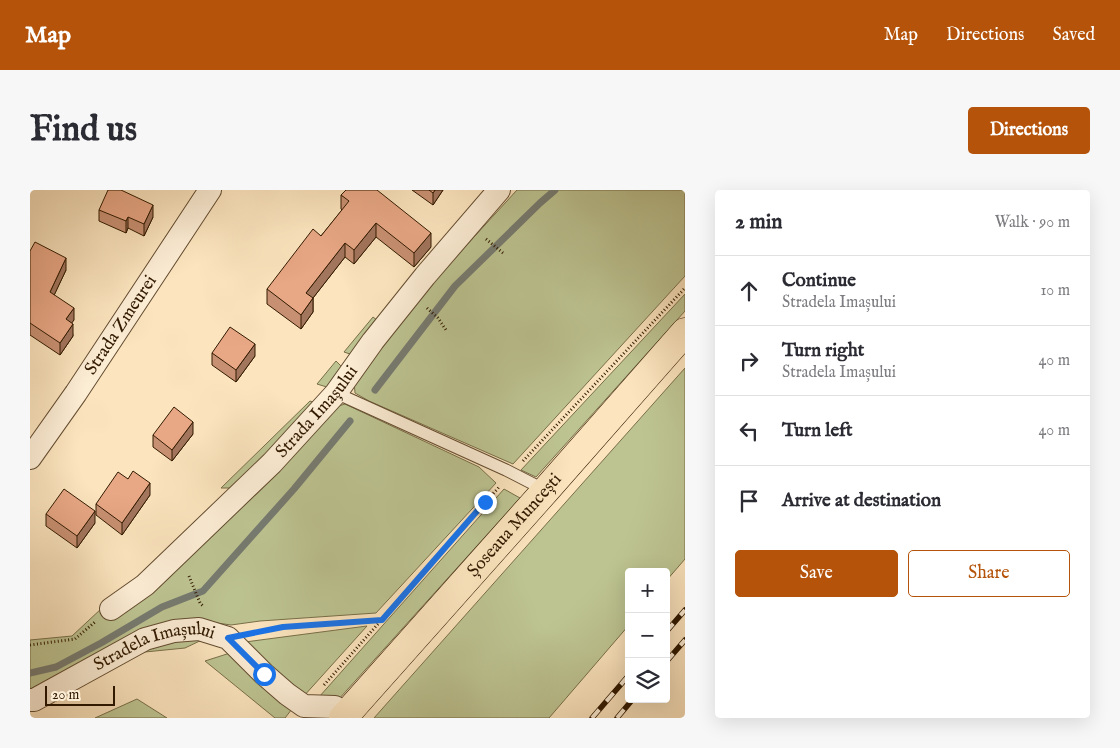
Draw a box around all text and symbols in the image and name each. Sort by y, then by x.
text: Map [25,20,71,51]
text: Map [884,24,918,47]
text: Directions [946,24,1024,47]
text: Saved [1052,24,1095,47]
button: Directions [968,107,1090,154]
text: Find us [30,108,137,153]
text: 2 min [735,209,782,236]
text: Walk · 90 m [995,213,1070,233]
text: Continue [782,269,856,293]
street label: Strada Zmeurei [80,271,162,379]
icon: ahead [735,277,763,305]
text: 10 m [1040,281,1070,301]
text: Stradela Imașului [782,293,896,313]
text: Turn right [782,339,864,363]
icon: right [735,347,763,375]
text: 40 m [1038,351,1070,371]
street label: Strada Imașului [271,361,363,463]
text: Stradela Imașului [782,363,896,383]
icon: left [735,417,763,445]
text: Turn left [782,419,853,443]
text: 40 m [1038,421,1070,441]
street label: Șoseaua Muncești [462,468,567,582]
icon: arrive [735,487,763,515]
text: Arrive at destination [782,489,941,513]
route end [474,491,497,514]
button: Save [735,550,898,597]
button: Share [908,550,1070,597]
map controls [625,568,670,703]
button: + [625,568,670,613]
button: − [625,613,670,658]
street label: Stradela Imașului [90,617,218,676]
button: layers [625,658,670,703]
route start [253,663,276,686]
scale bar [45,683,115,706]
text: 20 m [52,686,79,704]

